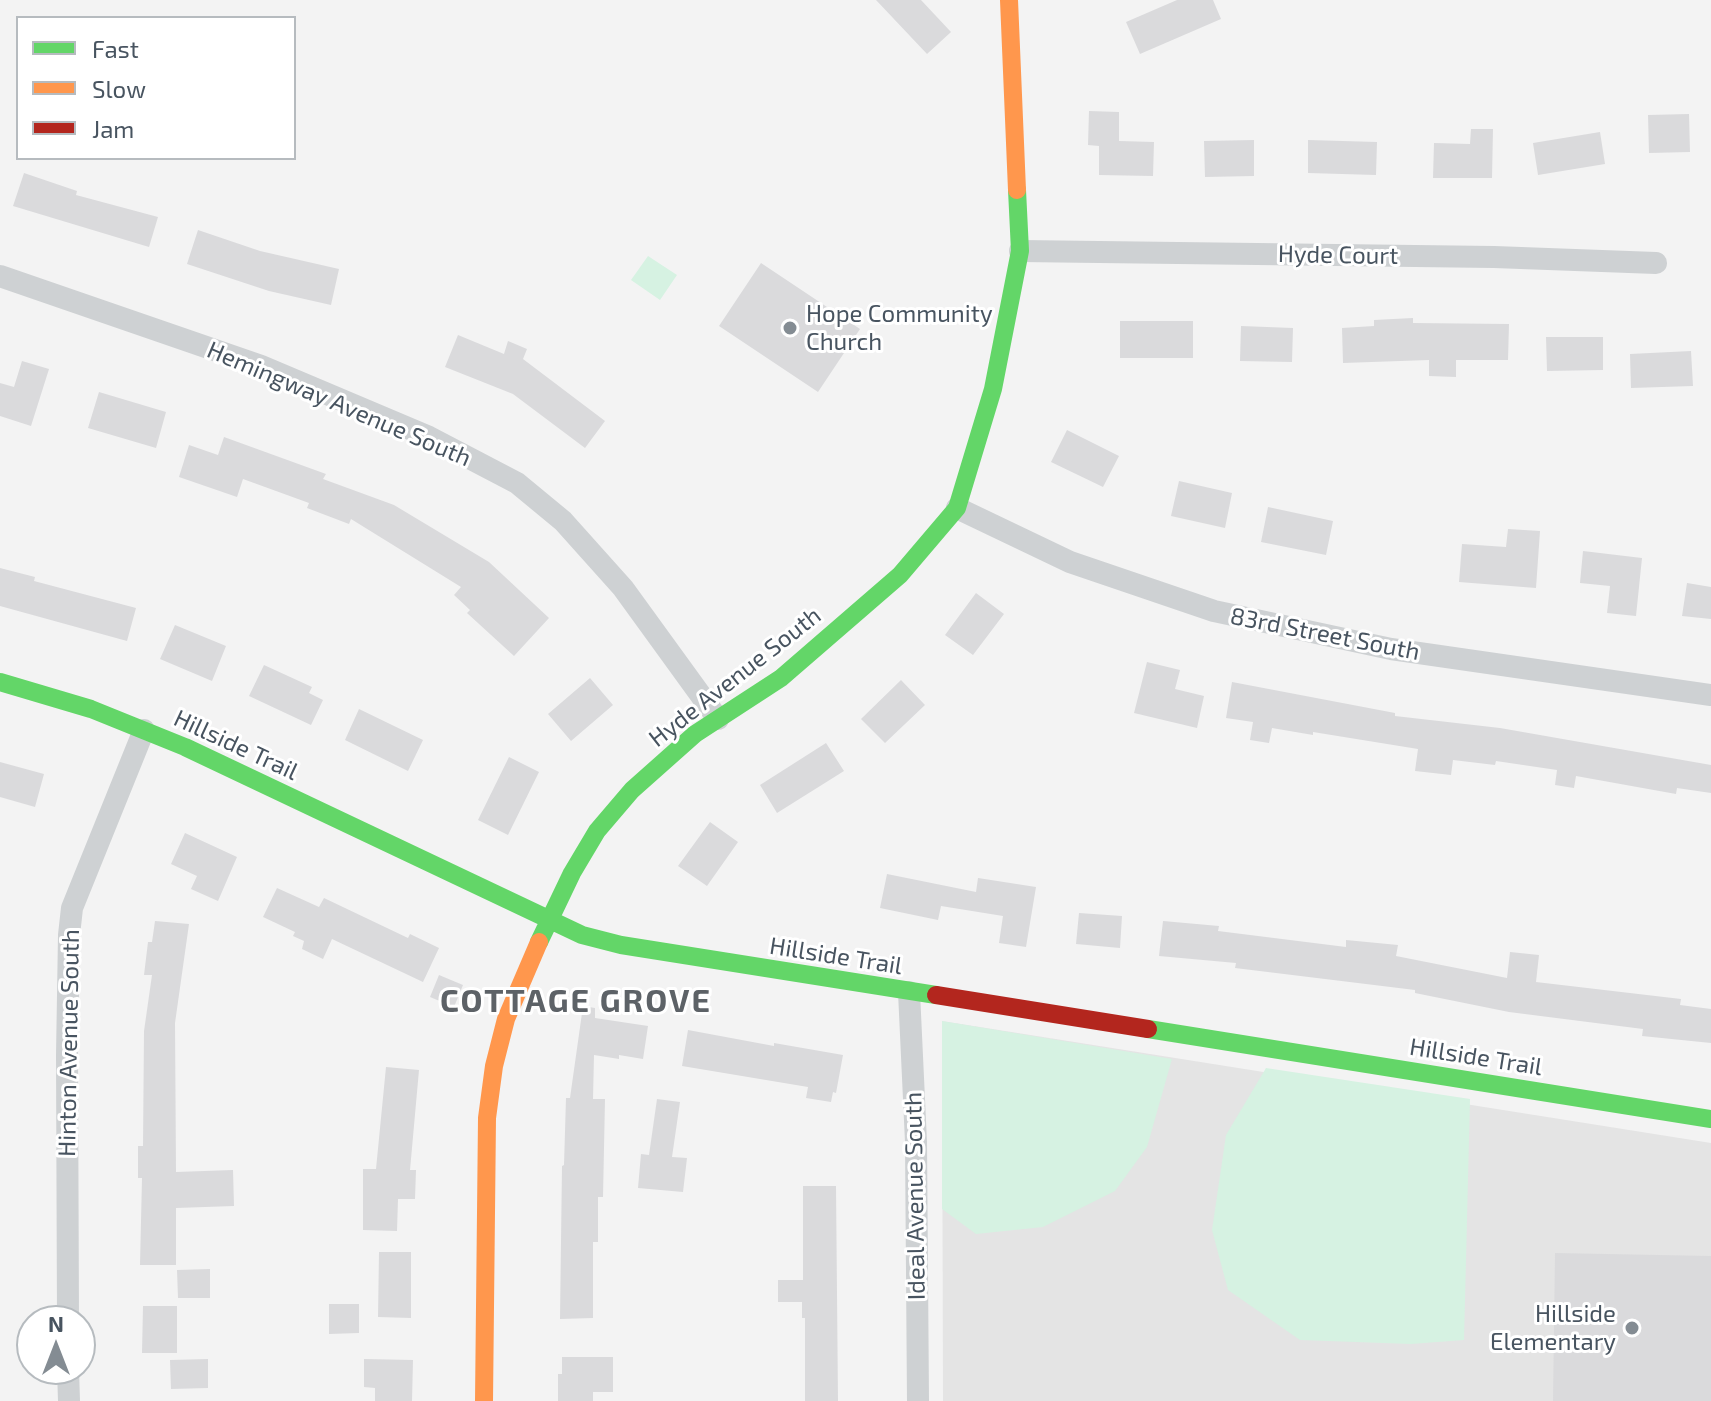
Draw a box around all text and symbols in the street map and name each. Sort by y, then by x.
legend [16,16,296,160]
text: Fast [92,34,139,63]
text: Slow [92,74,146,103]
text: Jam [92,114,134,143]
street label: Hyde Court [1278,240,1398,270]
place label: Hope Community Church [806,300,993,356]
marker: Hope Community Church [781,319,799,337]
street label: Hemingway Avenue South [203,335,475,473]
street label: Hyde Avenue South [643,601,827,753]
street label: 83rd Street South [1228,602,1422,666]
street label: Hillside Trail [169,704,303,786]
street label: Hinton Avenue South [53,929,85,1157]
street label: Hillside Trail [768,931,904,981]
district label: COTTAGE GROVE [440,982,712,1020]
street label: Hillside Trail [1408,1032,1544,1082]
street label: Ideal Avenue South [899,1092,931,1300]
place label: Hillside Elementary [1490,1300,1616,1356]
north arrow [16,1305,96,1385]
text: N [48,1310,64,1336]
marker: Hillside Elementary [1623,1319,1641,1337]

